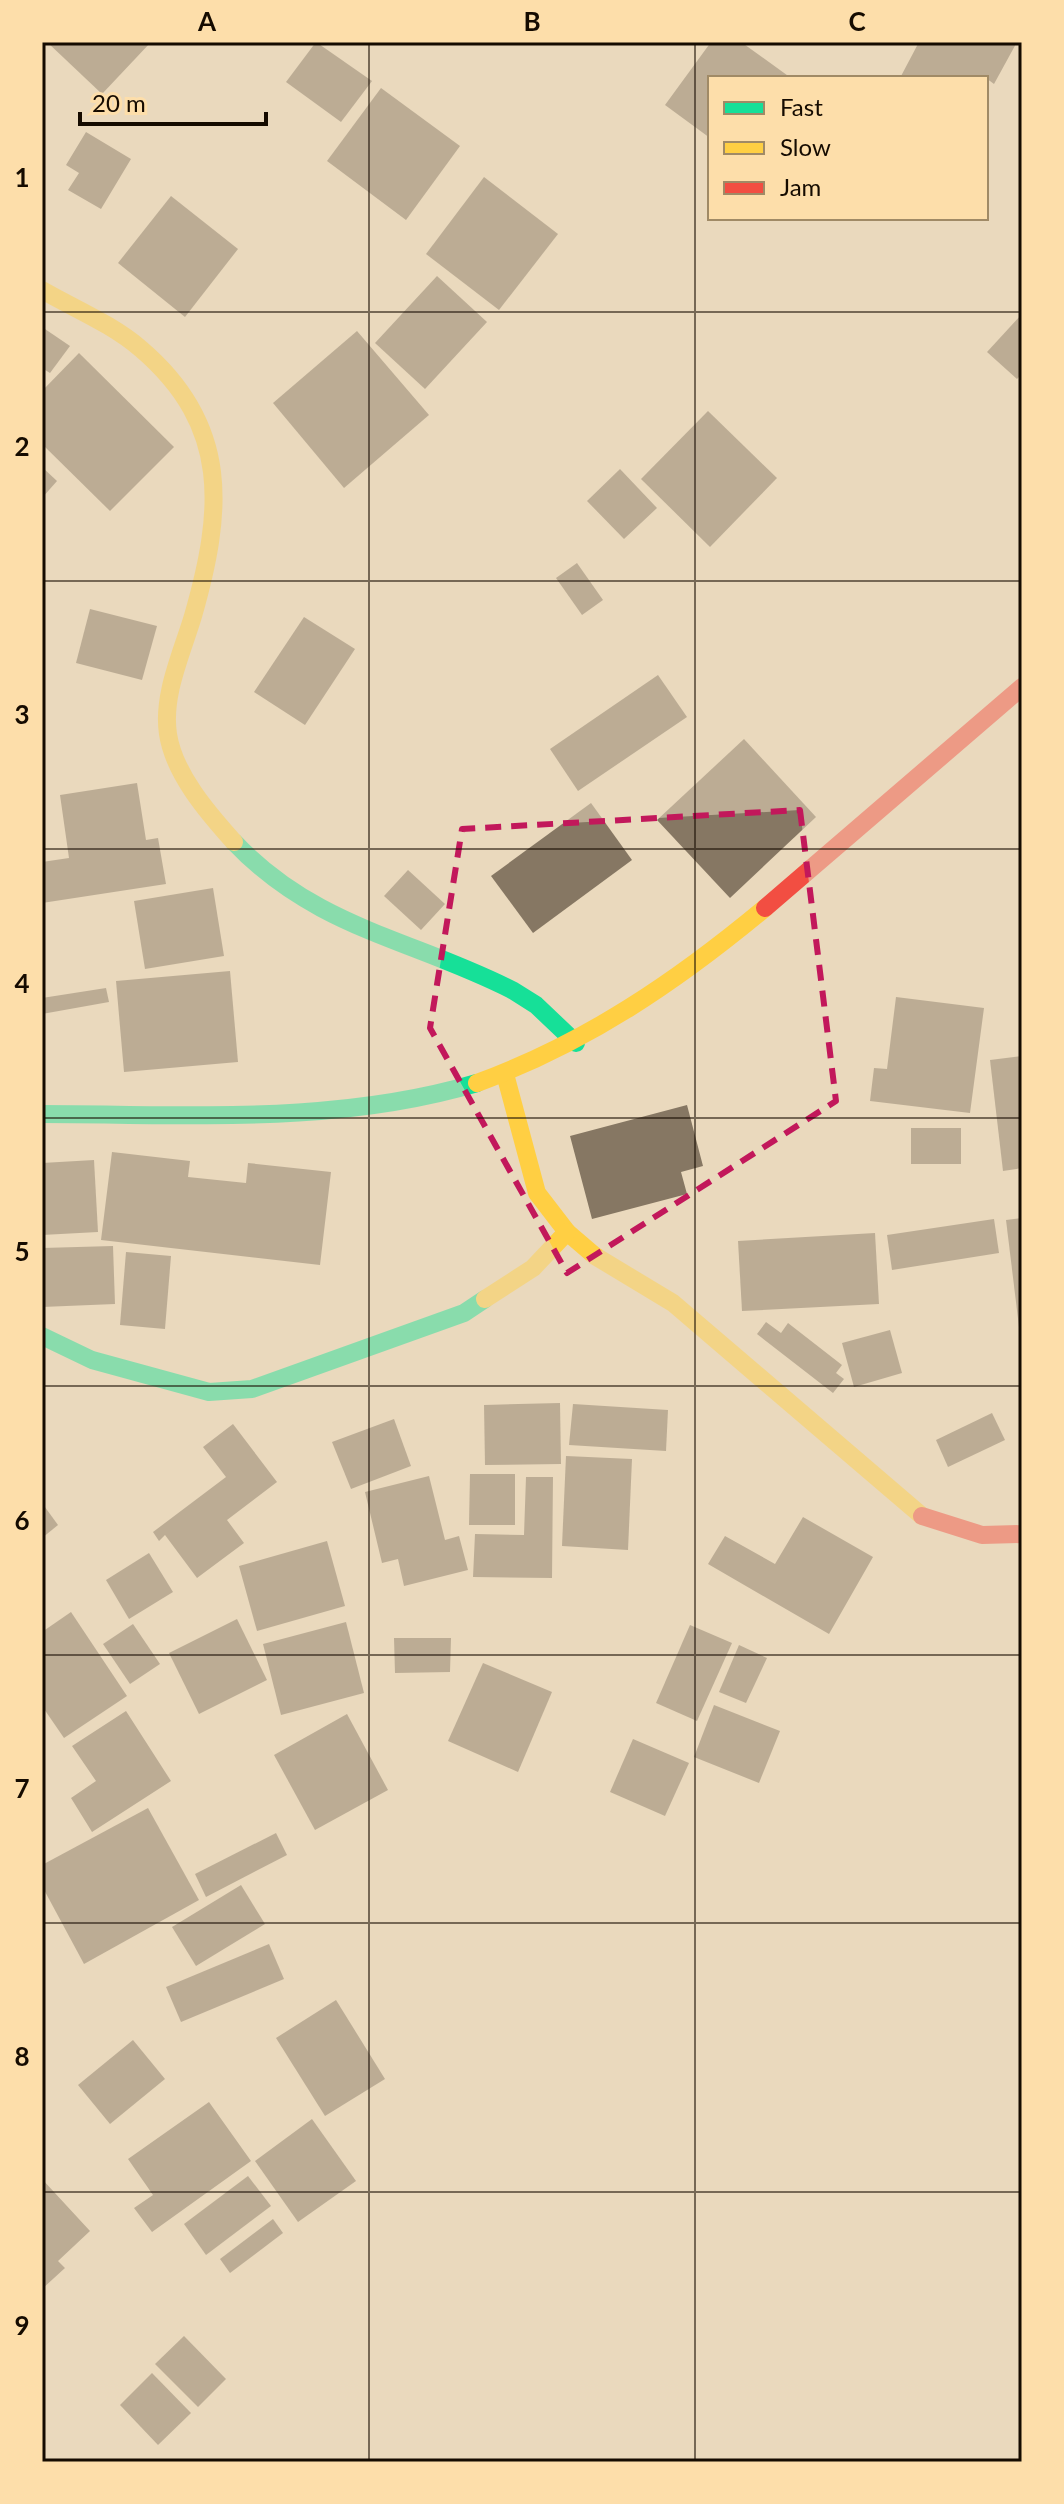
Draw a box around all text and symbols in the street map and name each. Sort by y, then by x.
text: A [197,5,217,37]
text: B [523,5,541,37]
text: C [848,5,866,37]
scale bar [80,76,266,126]
legend [708,76,988,220]
text: 20 m [92,88,146,117]
text: Fast [780,92,823,121]
text: Slow [780,132,831,161]
text: 1 [14,161,30,193]
text: Jam [780,172,821,201]
text: 2 [14,430,30,462]
text: 3 [14,698,30,730]
text: 4 [14,967,30,999]
text: 5 [14,1235,30,1267]
text: 6 [14,1504,30,1536]
text: 7 [14,1772,30,1804]
text: 8 [14,2040,30,2072]
text: 9 [14,2309,30,2341]

